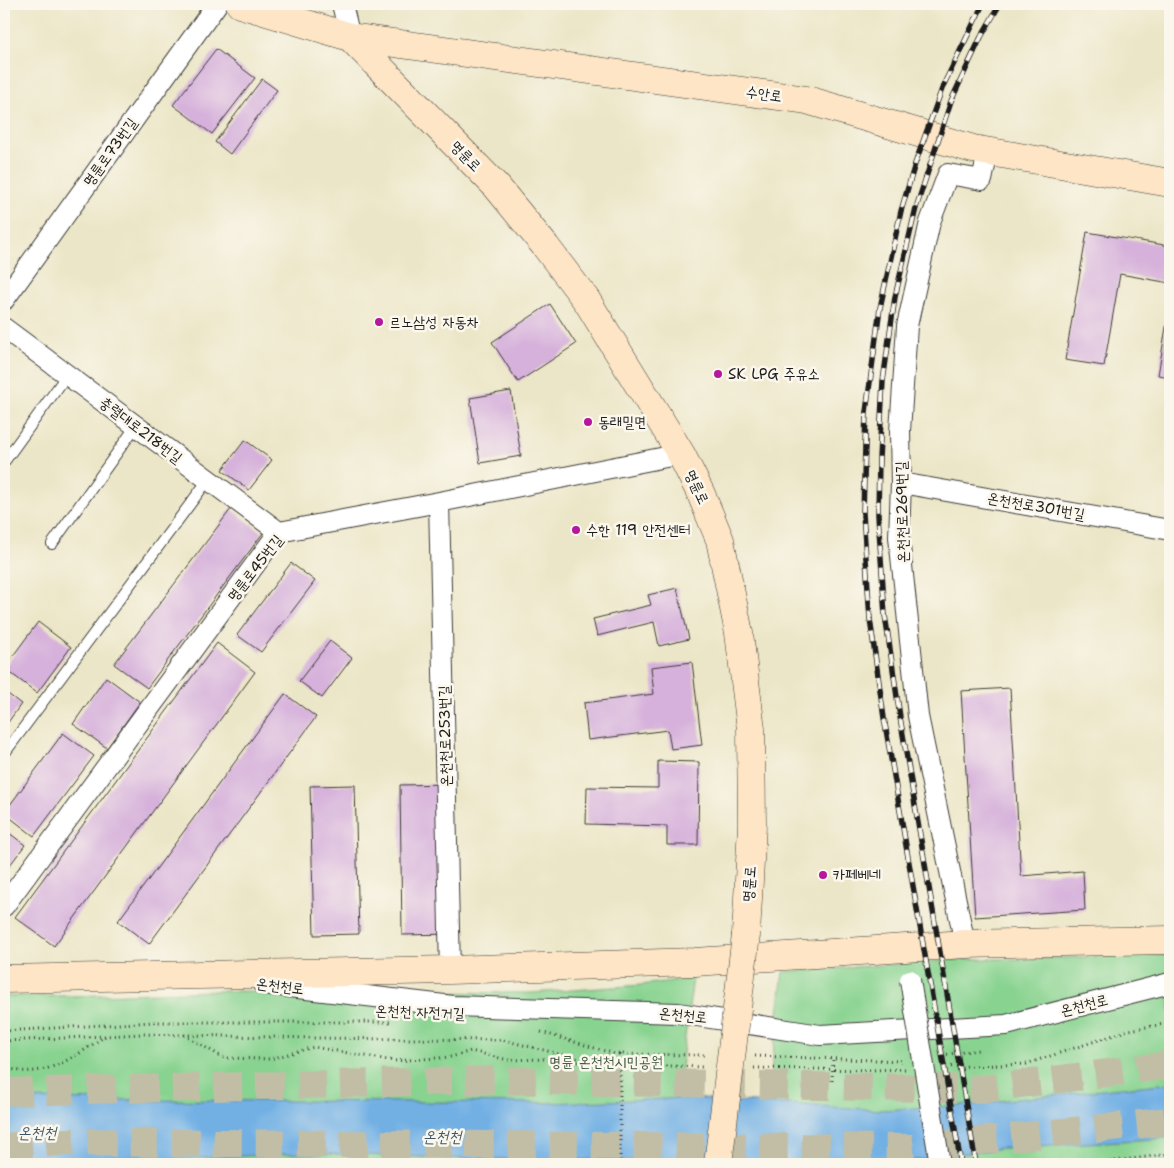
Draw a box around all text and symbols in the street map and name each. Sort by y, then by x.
street label: 수안로 [745,82,783,106]
street label: 명륜로73번길 [78,114,142,190]
street label: 명륜로 [446,136,486,176]
place label: 르노삼성 자동차 [389,312,479,332]
marker: 르노삼성 자동차 [373,316,385,328]
place label: SK LPG 주유소 [728,364,820,384]
marker: SK LPG 주유소 [712,368,724,380]
street label: 충렬대로218번길 [96,392,186,468]
place label: 동래밀면 [598,412,646,432]
marker: 동래밀면 [582,416,594,428]
street label: 온천천로269번길 [891,461,913,563]
street label: 명륜로 [680,466,714,508]
street label: 온천천로301번길 [986,488,1086,524]
place label: 수한 119 안전센터 [586,520,691,540]
marker: 수한 119 안전센터 [570,524,582,536]
street label: 명륜로45번길 [223,530,287,606]
street label: 온천천로253번길 [434,685,456,787]
street label: 명륜로 [738,865,760,903]
place label: 카페베네 [833,865,881,885]
marker: 카페베네 [817,869,829,881]
street label: 온천천로 [255,973,305,999]
street label: 온천천로 [1058,989,1110,1021]
street label: 온천천 자전거길 [375,1000,465,1024]
street label: 온천천로 [658,1003,708,1027]
park label: 명륜 온천천시민공원 [549,1052,663,1072]
water label: 온천천 [18,1122,58,1143]
water label: 온천천 [423,1126,463,1147]

